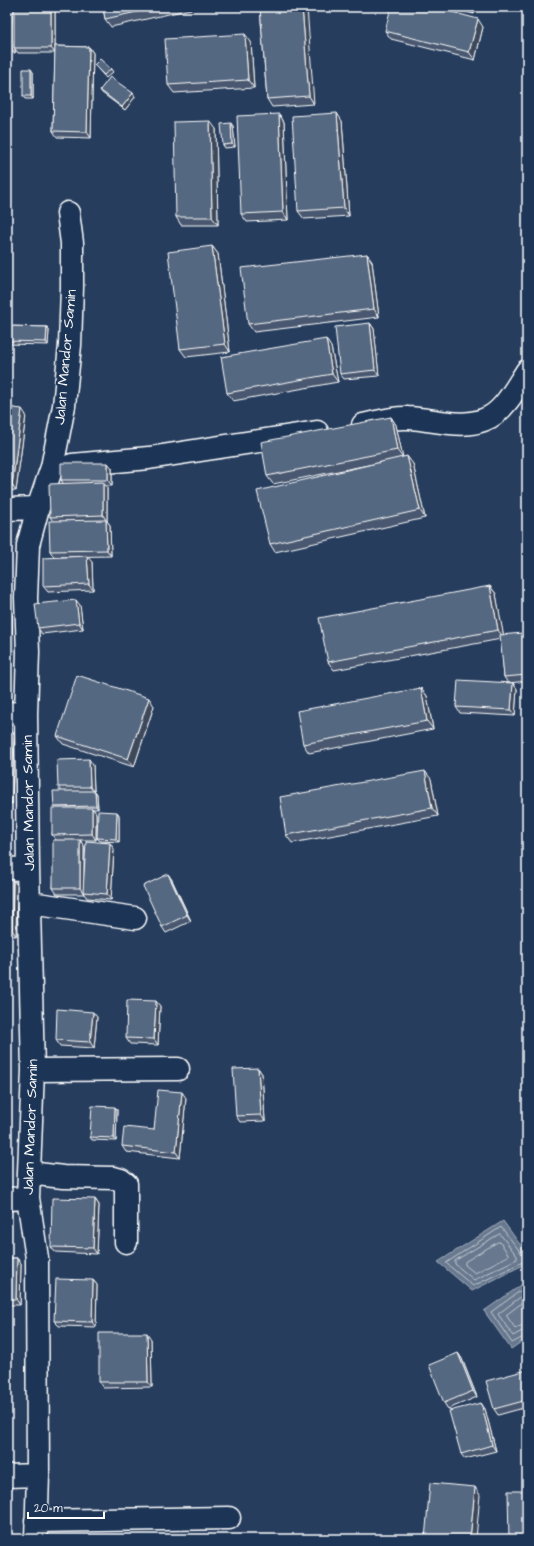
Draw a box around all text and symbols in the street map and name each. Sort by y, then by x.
street label: Jalan Mandor Samin [49,288,82,426]
street label: Jalan Mandor Samin [17,734,40,871]
street label: Jalan Mandor Samin [18,1058,43,1195]
scale bar [28,1494,104,1520]
text: 20 m [34,1500,63,1517]

